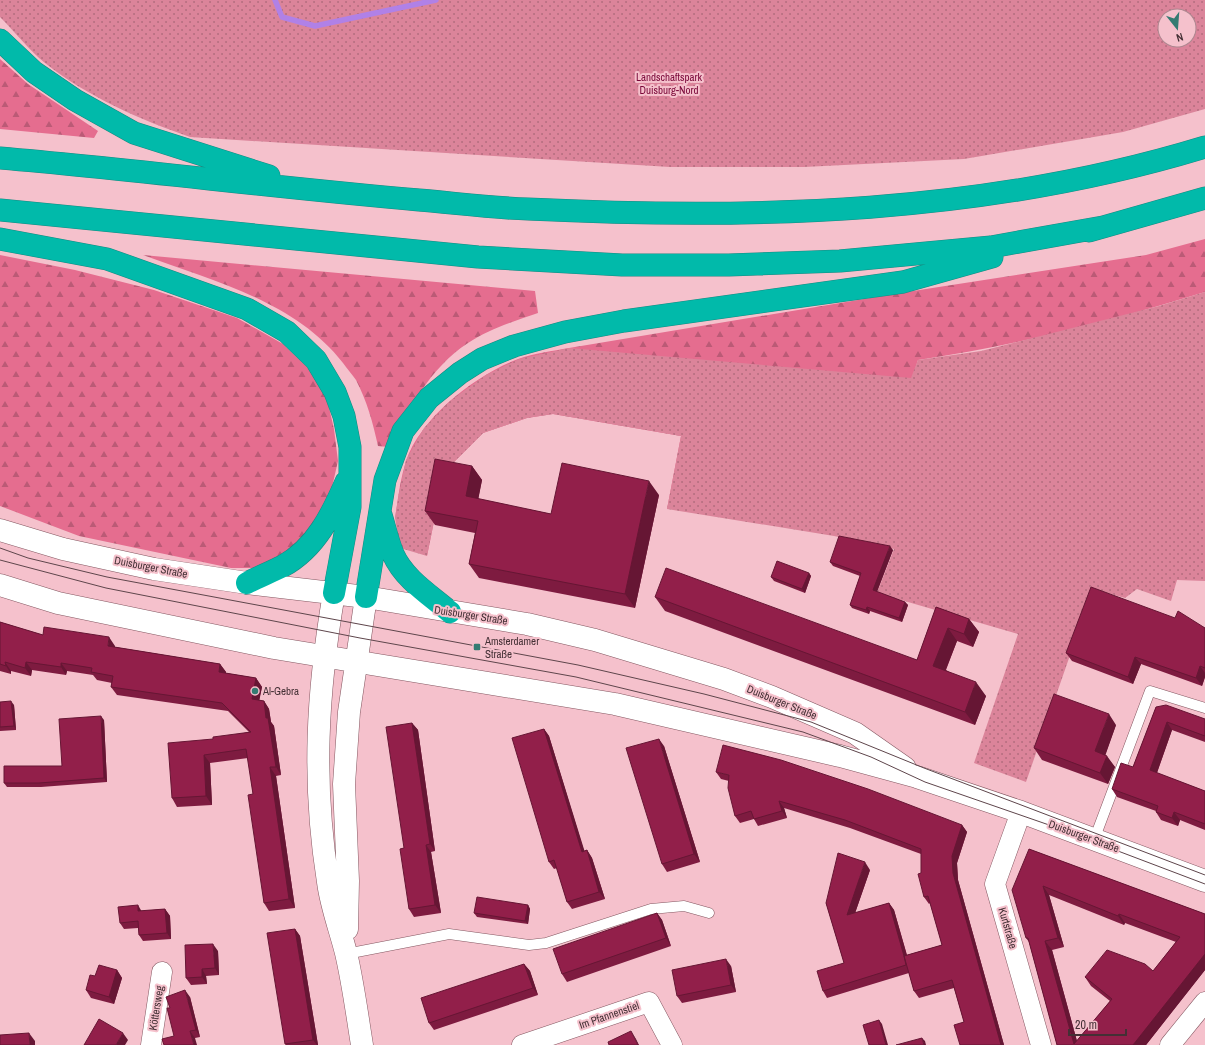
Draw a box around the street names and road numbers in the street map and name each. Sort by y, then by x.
street label: Duisburger Straße [113,553,189,581]
street label: Duisburger Straße [433,602,509,628]
street label: Duisburger Straße [745,682,819,722]
street label: Duisburger Straße [1047,817,1121,855]
street label: Kurtstraße [995,906,1021,950]
street label: Köttersweg [146,985,166,1031]
street label: Im Pfannenstiel [577,998,641,1032]

